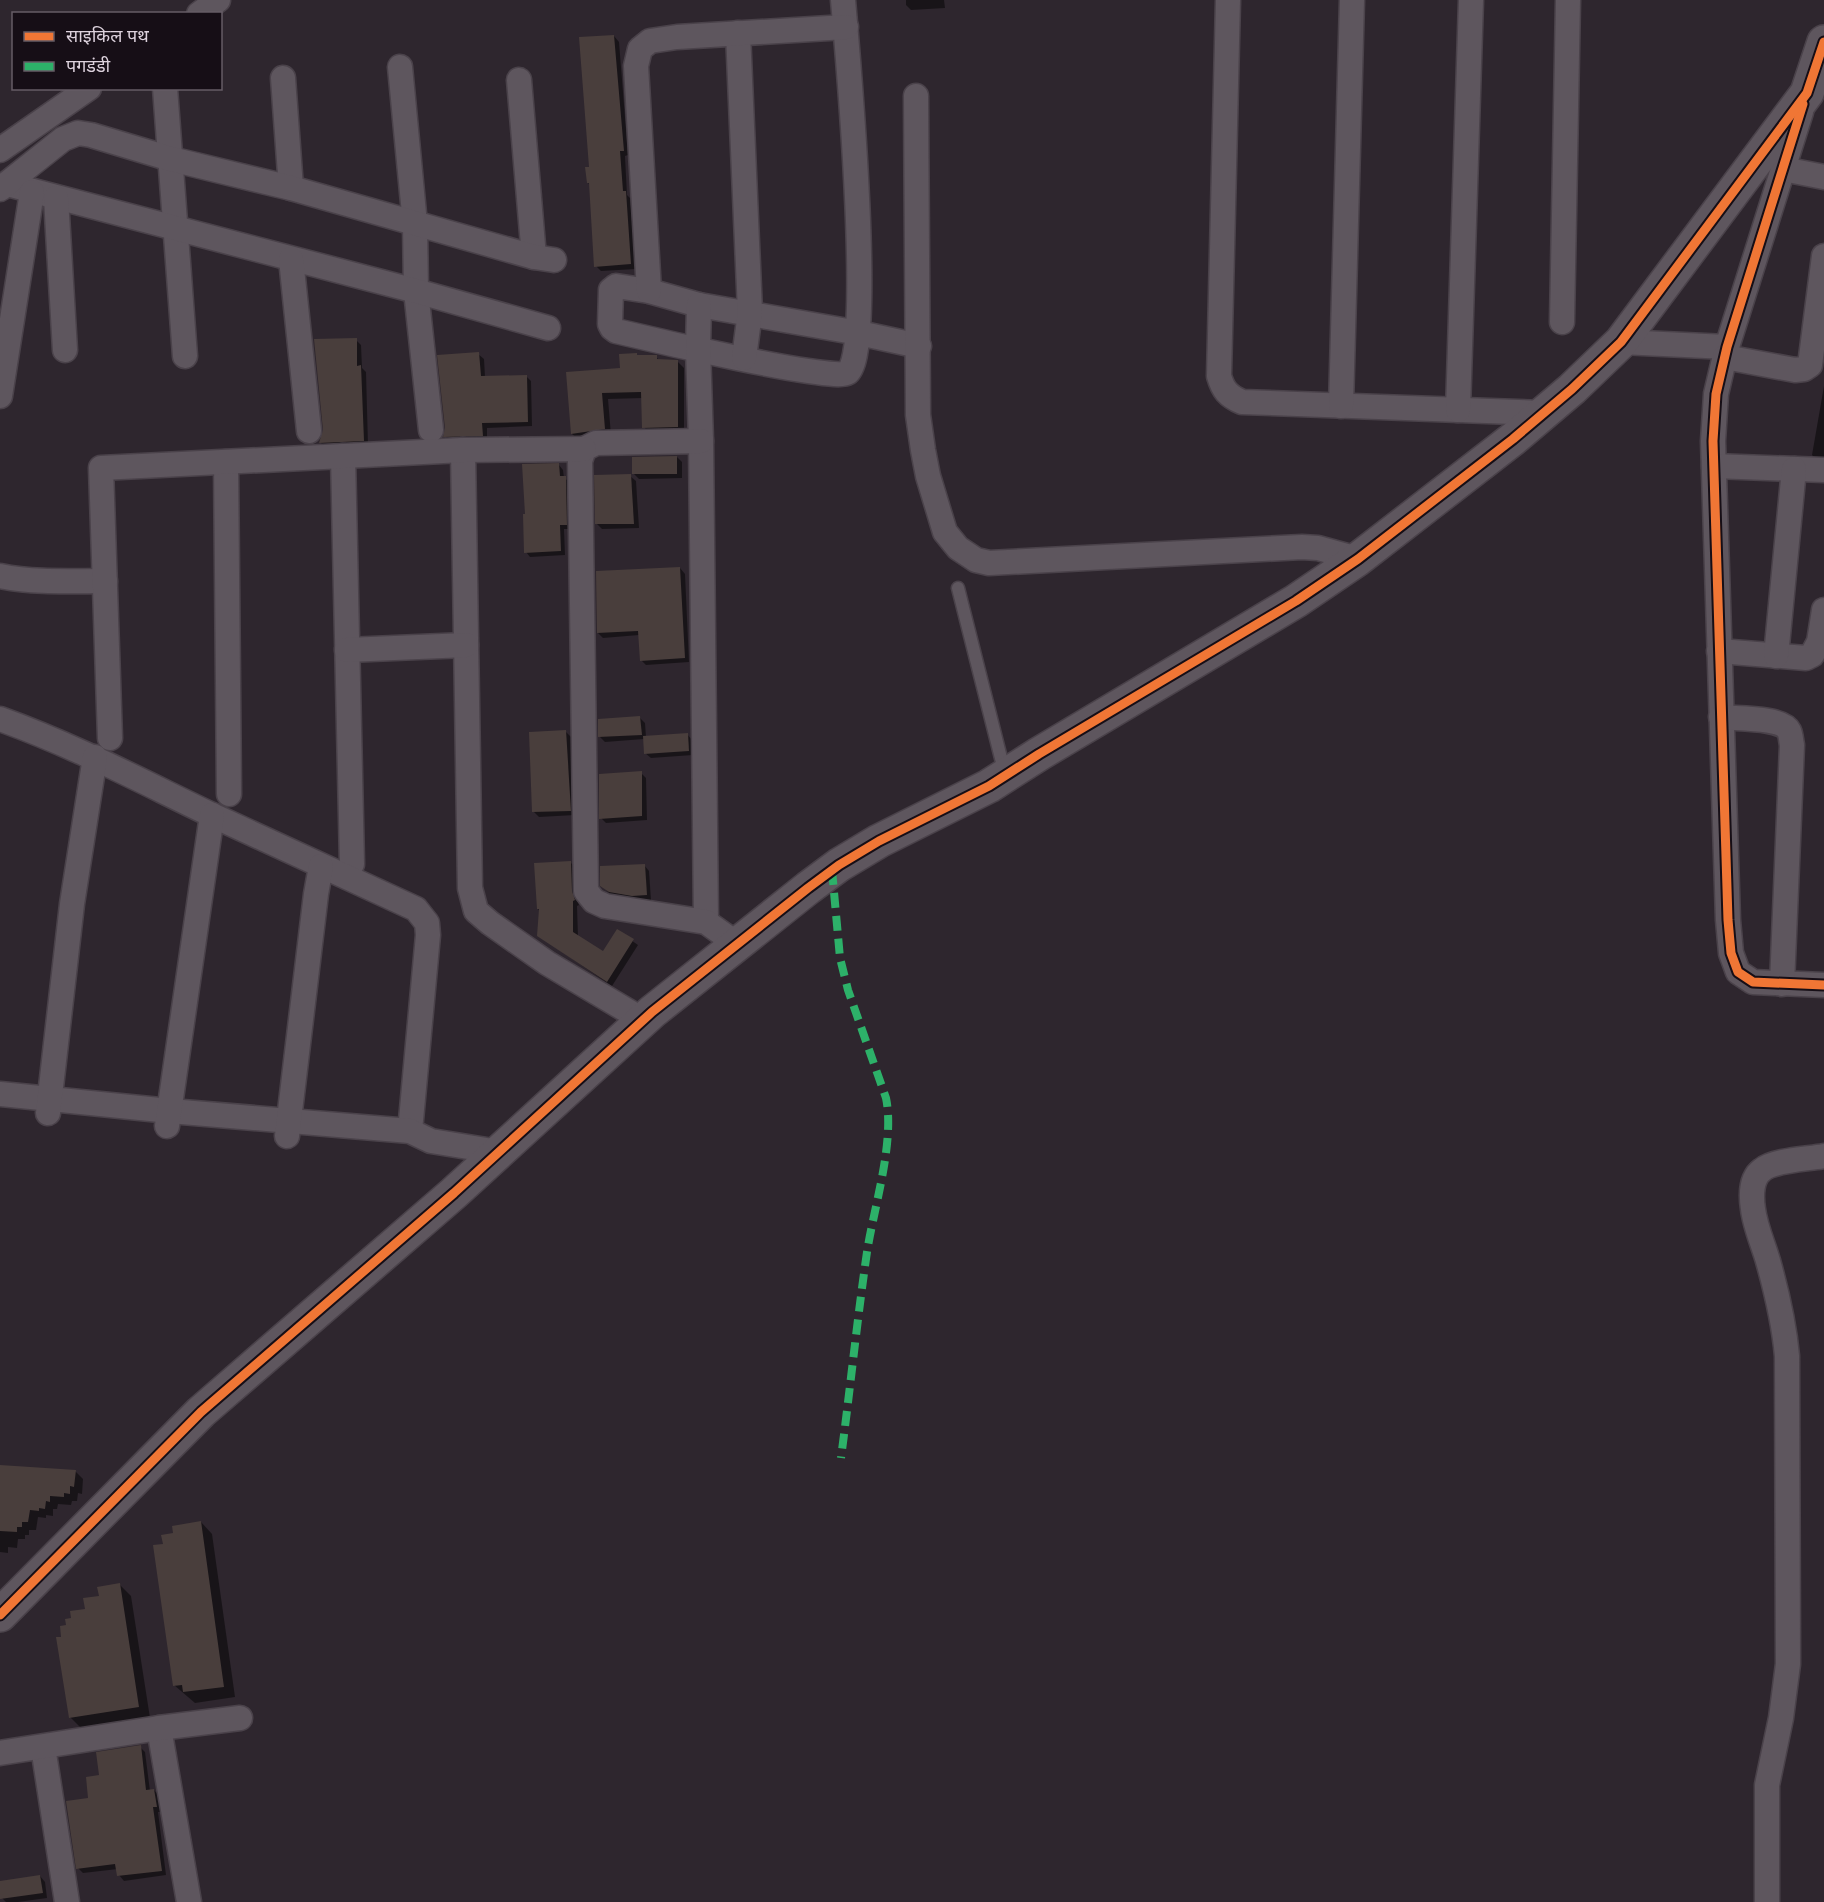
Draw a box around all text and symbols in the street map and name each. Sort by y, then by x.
legend [12,12,222,90]
text: साइकिल पथ [66,24,149,47]
text: पगडंडी [66,54,111,77]

